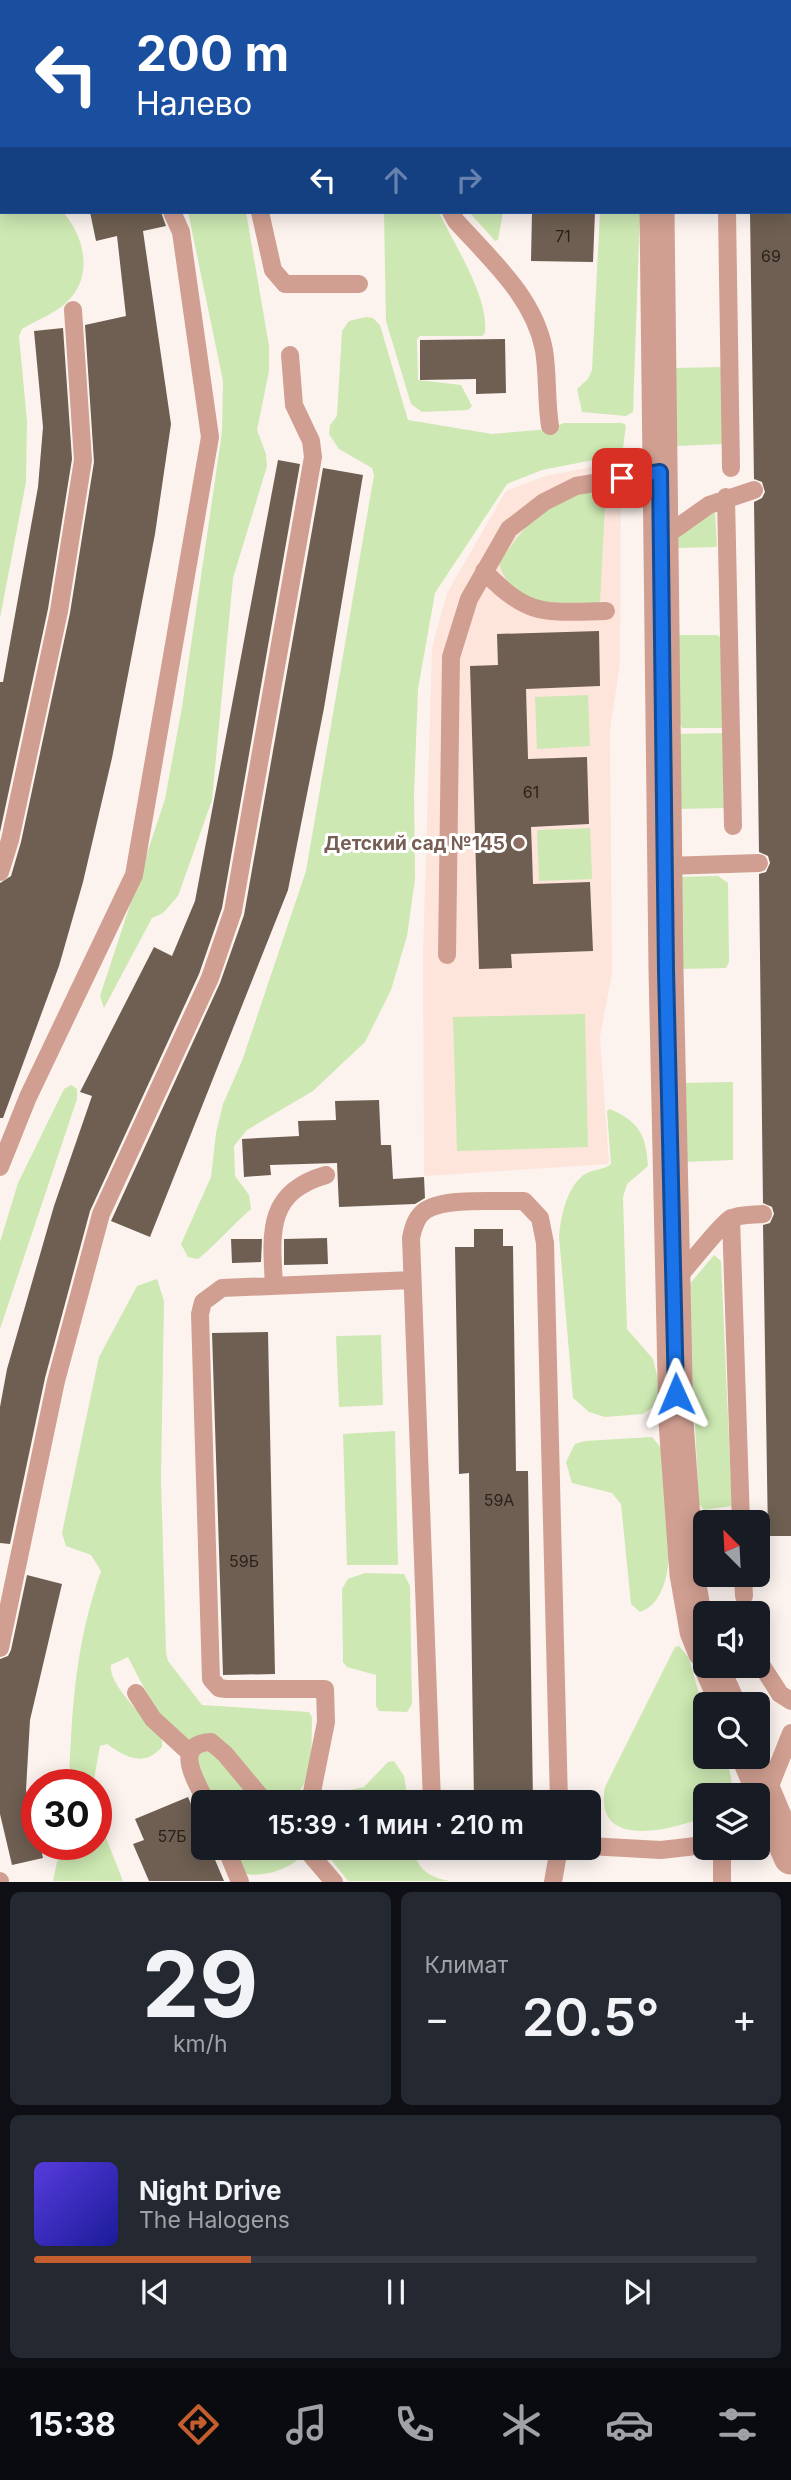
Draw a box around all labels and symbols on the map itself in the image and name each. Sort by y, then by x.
house number: 71 [555,226,571,246]
house number: 69 [761,246,781,266]
pin [592,448,652,508]
house number: 61 [523,782,539,802]
place label: Детский сад №145 [324,832,505,855]
marker: Детский сад №145 [511,835,527,851]
position arrow [639,1357,713,1431]
house number: 59А [484,1490,514,1510]
north arrow [693,1510,770,1587]
house number: 59Б [229,1551,259,1571]
speed limit sign: 30 [21,1769,112,1860]
house number: 57Б [157,1826,187,1846]

